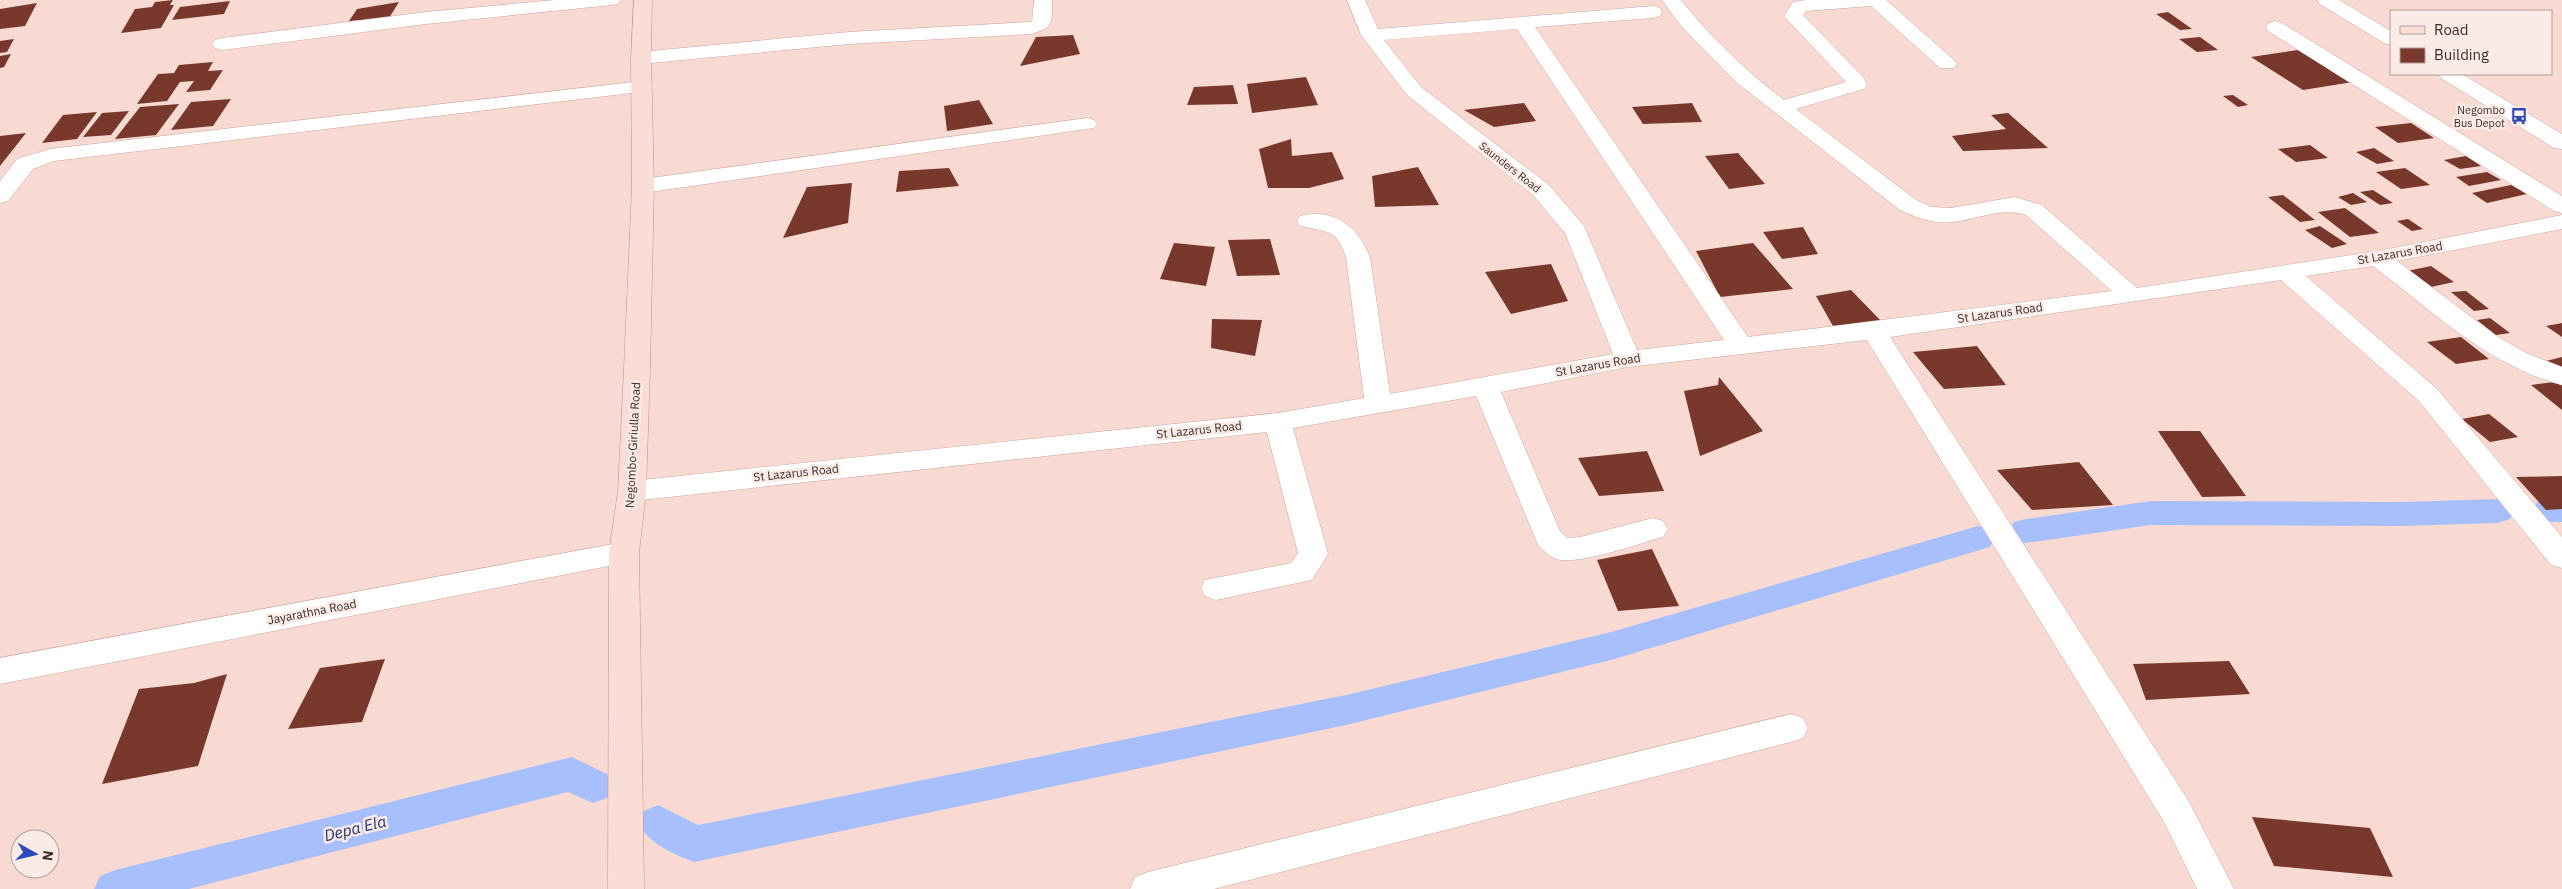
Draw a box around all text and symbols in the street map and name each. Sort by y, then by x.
legend [2390,10,2552,75]
text: Road [2434,20,2469,39]
text: Building [2434,45,2489,64]
place label: Negombo Bus Depot [2454,103,2505,130]
bus stop icon: Negombo Bus Depot [2509,106,2529,126]
street label: Saunders Road [1476,139,1544,195]
street label: St Lazarus Road [2356,238,2444,267]
street label: St Lazarus Road [1956,299,2044,326]
street label: St Lazarus Road [1554,350,1642,379]
street label: Negombo-Giriulla Road [622,382,643,508]
street label: St Lazarus Road [1155,418,1242,441]
street label: St Lazarus Road [752,461,839,484]
street label: Jayarathna Road [266,596,358,627]
water label: Depa Ela [322,811,388,845]
north arrow [10,829,60,879]
text: N [38,850,57,862]

